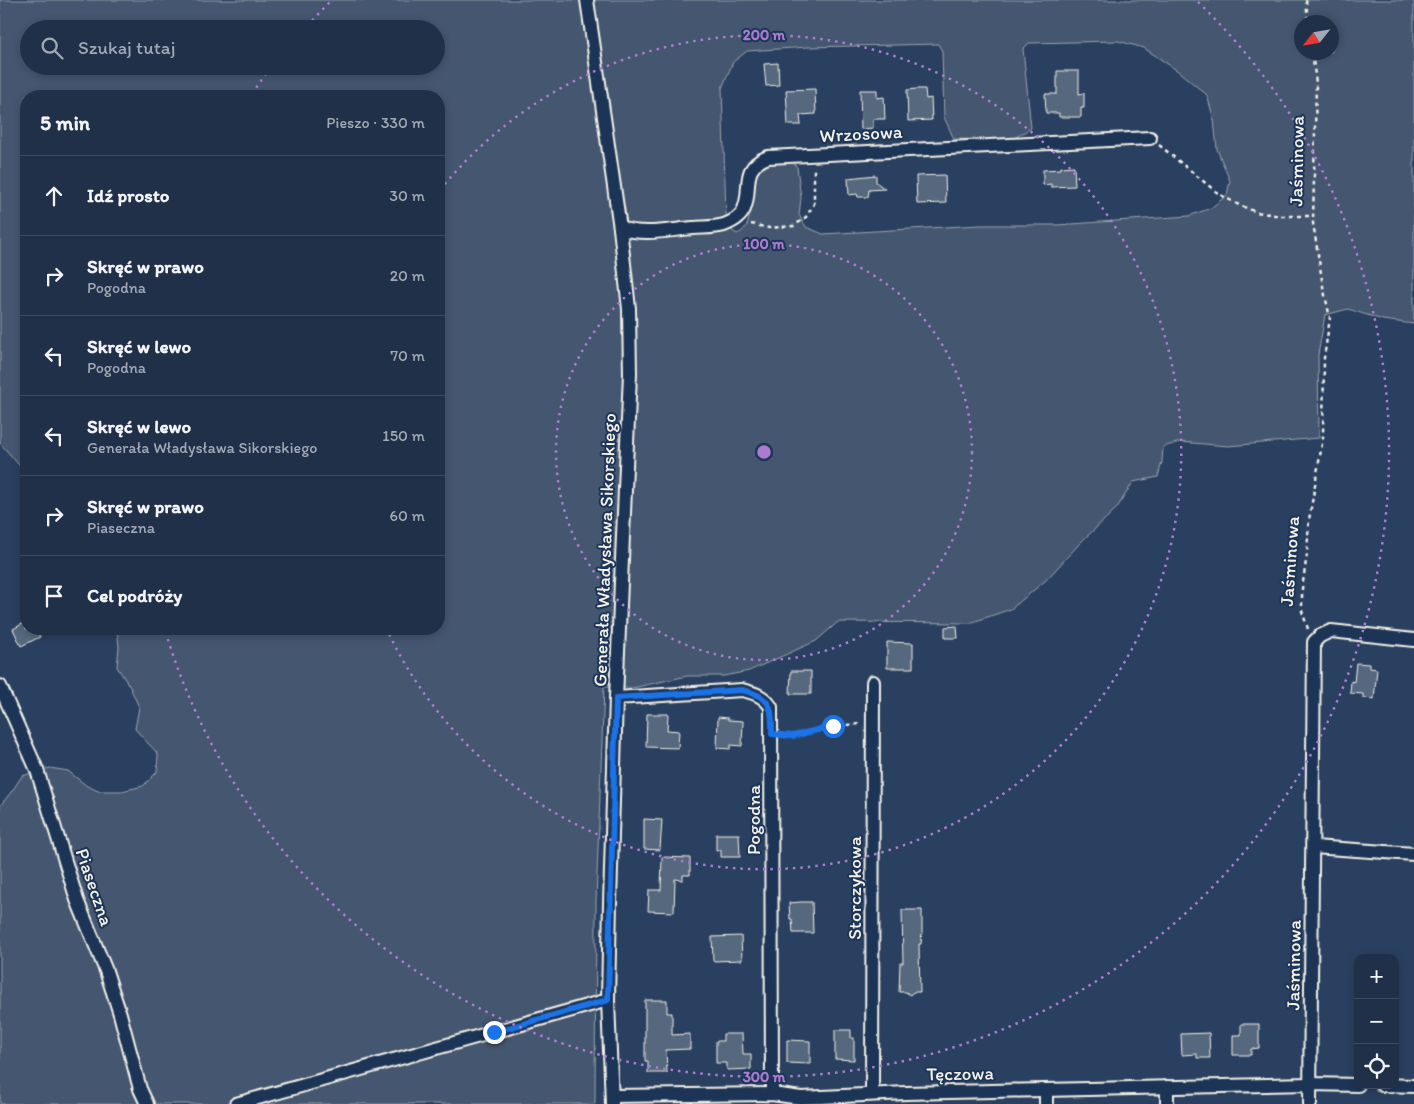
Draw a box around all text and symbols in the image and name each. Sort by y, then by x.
north arrow [1294,15,1339,60]
search box [20,20,445,75]
text: 200 m [743,26,786,44]
icon: search [38,34,66,62]
text: Szukaj tutaj [78,36,175,59]
text: 5 min [40,110,90,135]
text: Pieszo · 330 m [326,113,425,132]
street label: Jaśminowa [1284,115,1309,207]
street label: Wrzosowa [819,120,903,147]
icon: ahead [40,182,68,210]
text: Idź prosto [87,184,170,207]
text: 30 m [389,186,425,205]
text: 100 m [743,235,785,253]
text: Skręć w prawo [87,255,204,278]
icon: right [40,262,68,290]
text: 20 m [390,266,425,285]
text: Pogodna [87,278,146,297]
text: Skręć w lewo [87,335,191,358]
icon: left [40,342,68,370]
text: 70 m [390,346,425,365]
text: Pogodna [87,358,146,377]
street label: Generała Władysława Sikorskiego [588,413,621,687]
text: Skręć w lewo [87,415,191,438]
icon: left [40,422,68,450]
text: 150 m [382,426,425,445]
text: Generała Władysława Sikorskiego [87,438,318,457]
centre of rings [755,443,773,461]
text: Skręć w prawo [87,495,204,518]
icon: right [40,502,68,530]
text: 60 m [390,506,425,525]
street label: Jaśminowa [1275,515,1304,607]
text: Piaseczna [87,518,155,537]
icon: arrive [40,582,68,610]
text: Cel podróży [87,584,182,607]
route start [822,715,845,738]
street label: Pogodna [742,785,765,855]
street label: Storczykowa [843,836,866,940]
street label: Piaseczna [71,845,119,929]
street label: Jaśminowa [1281,919,1306,1011]
map controls [1354,954,1399,1089]
button: + [1354,954,1399,999]
button: − [1354,999,1399,1044]
route end [483,1021,506,1044]
button: locate [1354,1044,1399,1089]
street label: Tęczowa [926,1061,994,1086]
text: 300 m [743,1068,786,1086]

